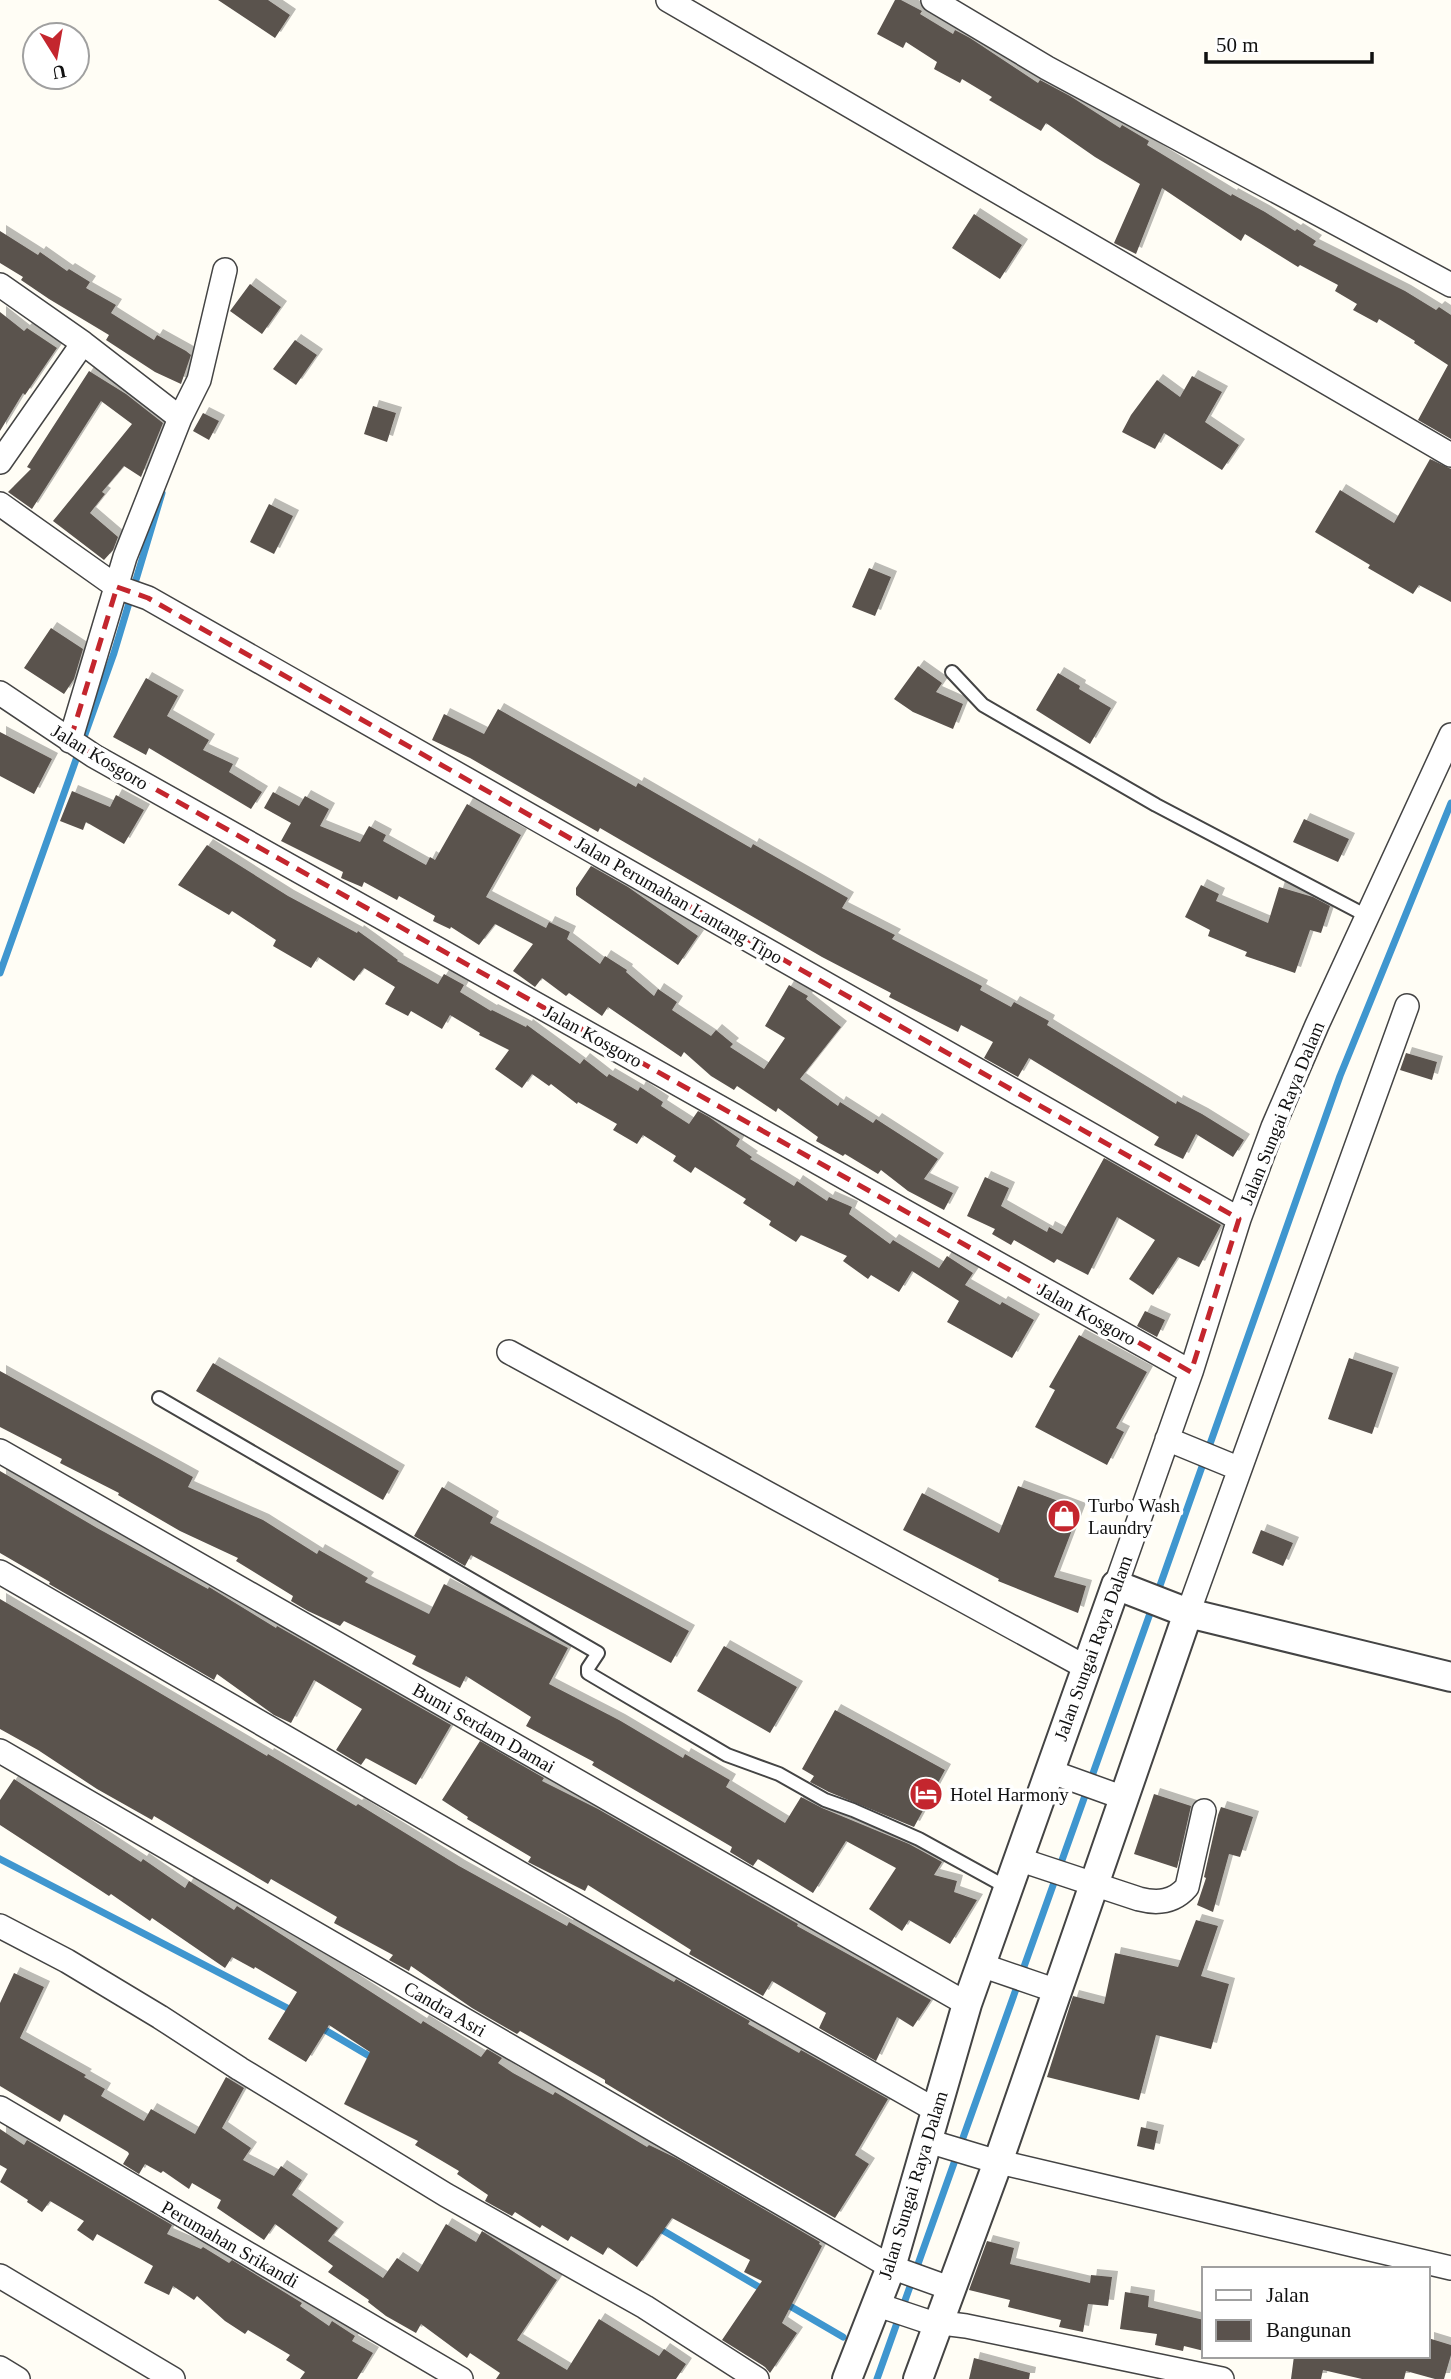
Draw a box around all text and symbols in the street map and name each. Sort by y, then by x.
north arrow [21,21,91,91]
scale bar [1206,21,1372,65]
text: 50 m [1216,33,1259,57]
text: U [50,61,68,84]
street label: Jalan Kosgoro [48,720,152,794]
street label: Jalan Perumahan Lantang Tipo [572,832,786,968]
street label: Jalan Kosgoro [540,1000,646,1072]
street label: Jalan Sungai Raya Dalam [1236,1018,1328,1208]
street label: Jalan Kosgoro [1034,1278,1140,1350]
place label: Turbo Wash Laundry [1088,1495,1180,1538]
shop icon: Turbo Wash Laundry [1045,1497,1083,1535]
street label: Jalan Sungai Raya Dalam [1050,1552,1136,1744]
street label: Bumi Serdam Damai [409,1679,559,1777]
hotel icon: Hotel Harmony [907,1775,945,1813]
place label: Hotel Harmony [950,1784,1069,1805]
street label: Candra Asri [400,1977,490,2041]
street label: Jalan Sungai Raya Dalam [874,2088,952,2282]
street label: Perumahan Srikandi [158,2196,302,2292]
legend [1202,2267,1430,2358]
text: Jalan [1266,2283,1310,2307]
text: Bangunan [1266,2318,1352,2342]

